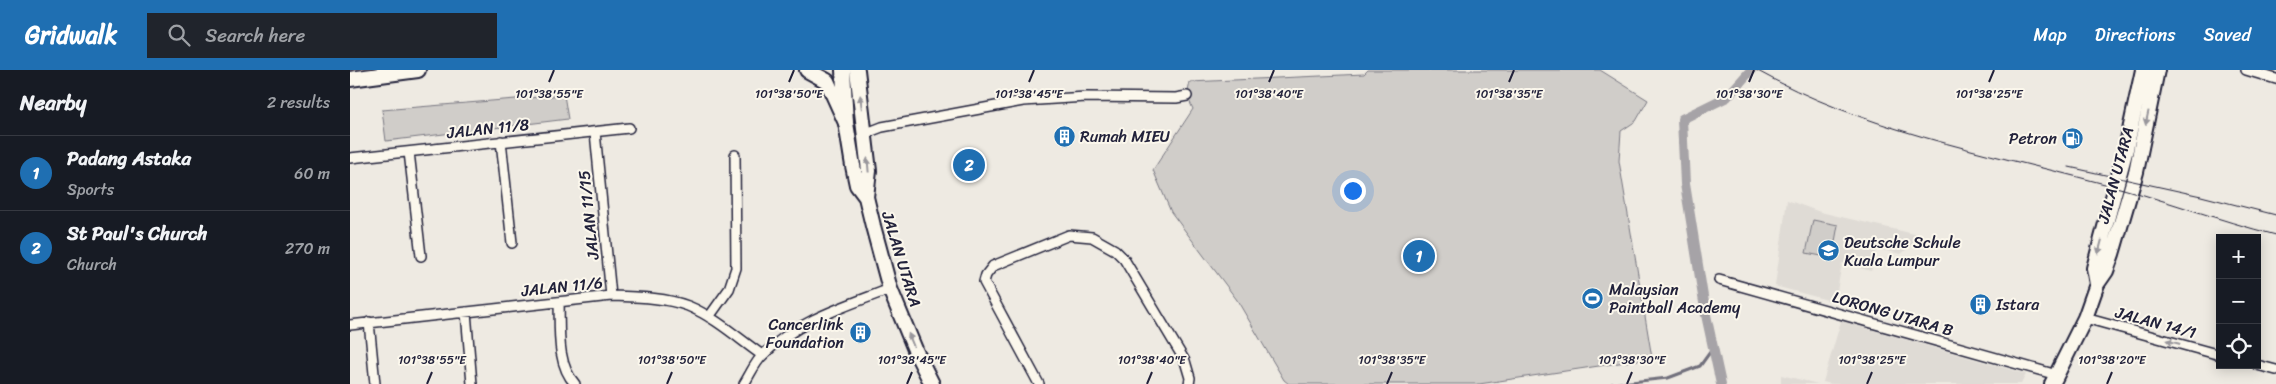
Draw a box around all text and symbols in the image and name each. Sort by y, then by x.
search box [147,13,497,58]
text: Gridwalk [25,14,117,56]
text: Search here [205,19,305,52]
text: Map [2034,19,2067,51]
text: Directions [2095,19,2176,51]
text: Saved [2204,19,2251,51]
icon: search [165,21,193,49]
text: 101°38'55"E [515,83,584,105]
text: 101°38'50"E [755,83,824,105]
text: 101°38'45"E [995,83,1064,105]
text: 101°38'40"E [1235,83,1304,105]
text: 101°38'35"E [1476,83,1544,105]
text: 101°38'30"E [1715,83,1784,105]
text: 101°38'25"E [1955,83,2024,105]
text: Nearby [20,84,86,122]
text: 2 results [267,88,330,117]
one-way arrow [857,94,865,110]
street label: JALAN 11/8 [445,110,531,147]
one-way arrow [2143,110,2151,126]
place label: Rumah MIEU [1080,122,1170,151]
building icon: Rumah MIEU [1052,124,1076,148]
place label: Petron [2009,124,2057,153]
street label: JALAN UTARA [2088,124,2142,228]
fuel station icon: Petron [2061,126,2085,150]
text: Padang Astaka [67,142,191,175]
pin: 2 [953,146,985,184]
one-way arrow [864,157,872,173]
text: 1 [33,159,39,188]
text: 60 m [294,159,330,188]
street label: JALAN 11/15 [569,169,608,262]
text: Sports [67,175,114,204]
your location [1340,178,1366,204]
street label: JALAN UTARA [873,207,930,311]
text: St Paul's Church [67,217,208,250]
place label: Deutsche Schule Kuala Lumpur [1844,228,1961,275]
text: 2 [31,234,41,263]
text: 270 m [285,234,330,263]
map controls [2216,234,2261,369]
button: + [2216,234,2261,279]
pin: 1 [1403,237,1435,275]
school or university icon: Deutsche Schule Kuala Lumpur [1816,239,1840,263]
one-way arrow [2096,239,2104,254]
text: Church [67,250,117,279]
street label: JALAN 11/6 [519,268,604,305]
place label: Malaysian Paintball Academy [1609,275,1741,322]
button: − [2216,279,2261,324]
street label: LORONG UTARA B [1829,282,1957,345]
sports icon: Malaysian Paintball Academy [1581,286,1605,310]
place label: Istara [1995,290,2040,319]
building icon: Istara [1968,292,1992,316]
street label: JALAN 14/1 [2111,297,2200,347]
place label: Cancerlink Foundation [766,310,844,357]
building icon: Cancerlink Foundation [848,321,872,345]
button: locate [2216,324,2261,369]
one-way arrow [907,332,915,347]
one-way arrow [2165,338,2180,346]
text: 101°38'55"E [398,349,467,371]
text: 101°38'50"E [638,349,707,371]
text: 101°38'45"E [878,349,947,371]
text: 101°38'40"E [1118,349,1187,371]
text: 101°38'35"E [1359,349,1427,371]
text: 101°38'30"E [1598,349,1667,371]
text: 101°38'25"E [1838,349,1907,371]
text: 101°38'20"E [2078,349,2147,371]

